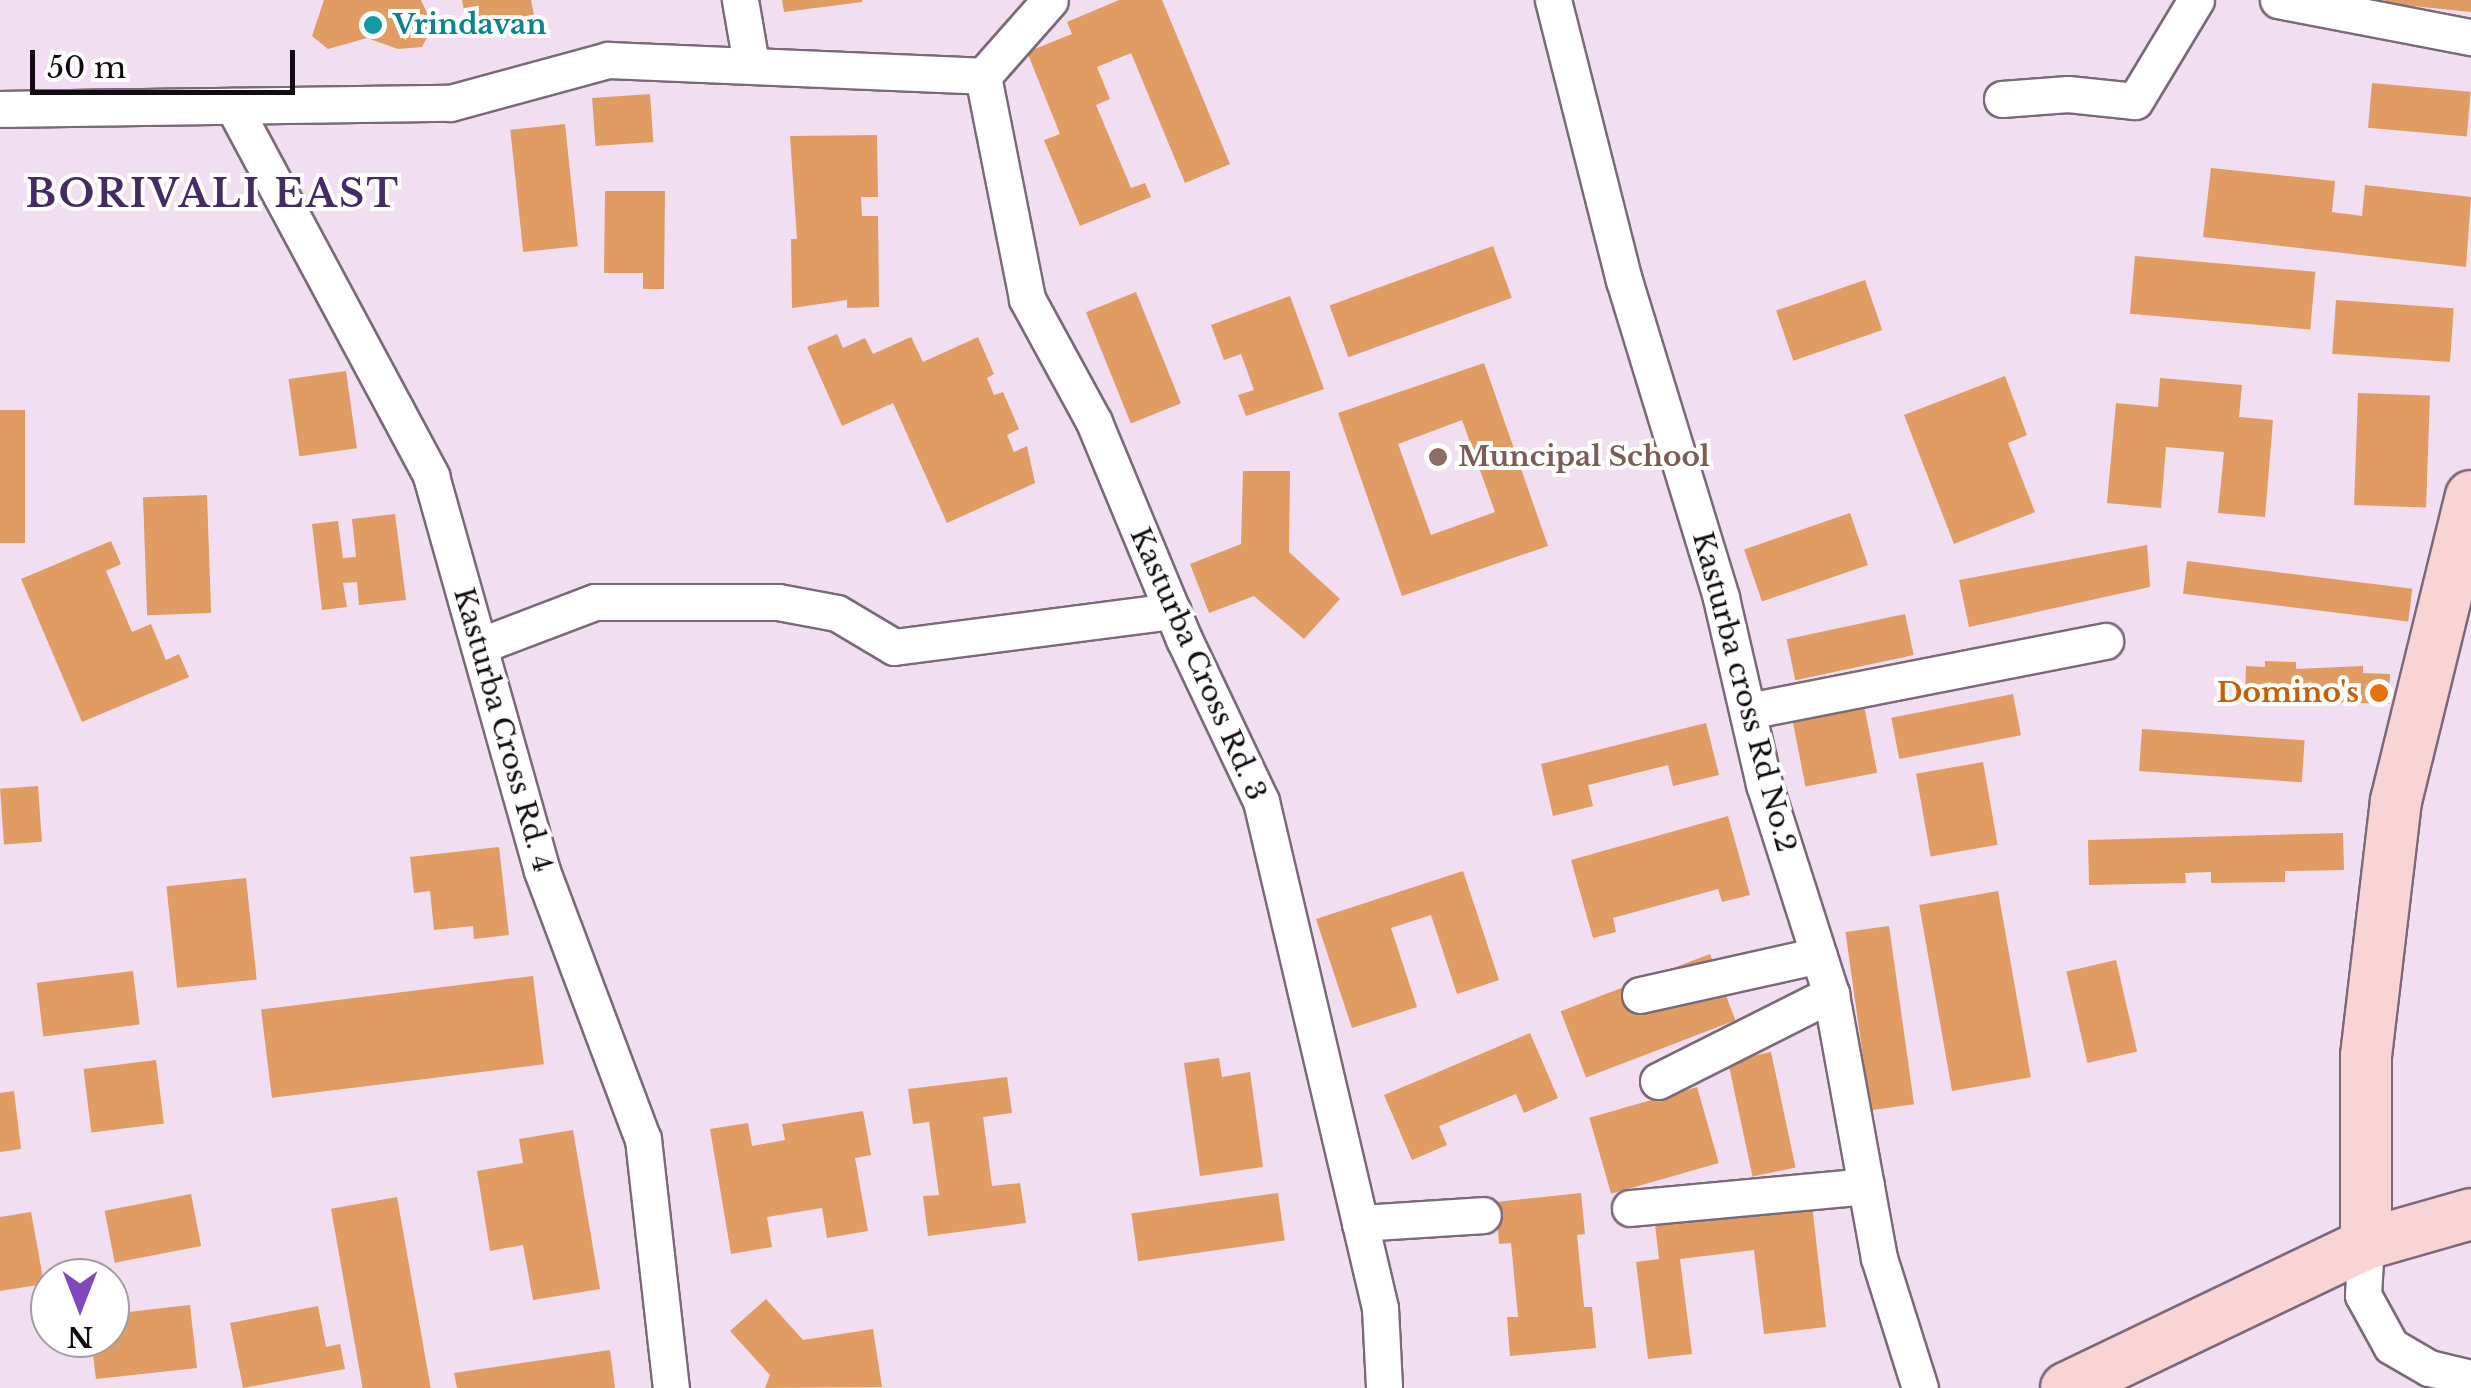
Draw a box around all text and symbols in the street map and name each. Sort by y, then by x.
place label: Vrindavan [393,8,547,42]
marker: Vrindavan [362,14,384,36]
scale bar [35,30,300,92]
text: 50 m [47,49,126,86]
district label: BORIVALI EAST [26,171,400,217]
place label: Muncipal School [1458,440,1710,474]
marker: Muncipal School [1427,446,1449,468]
street label: Kasturba Cross Rd. 3 [1123,522,1273,806]
street label: Kasturba cross Rd No.2 [1685,528,1803,856]
street label: Kasturba Cross Rd. 4 [446,584,560,876]
place label: Domino's [2217,676,2359,710]
marker: Domino's [2368,682,2390,704]
north arrow [30,1258,130,1358]
text: N [67,1319,93,1354]

